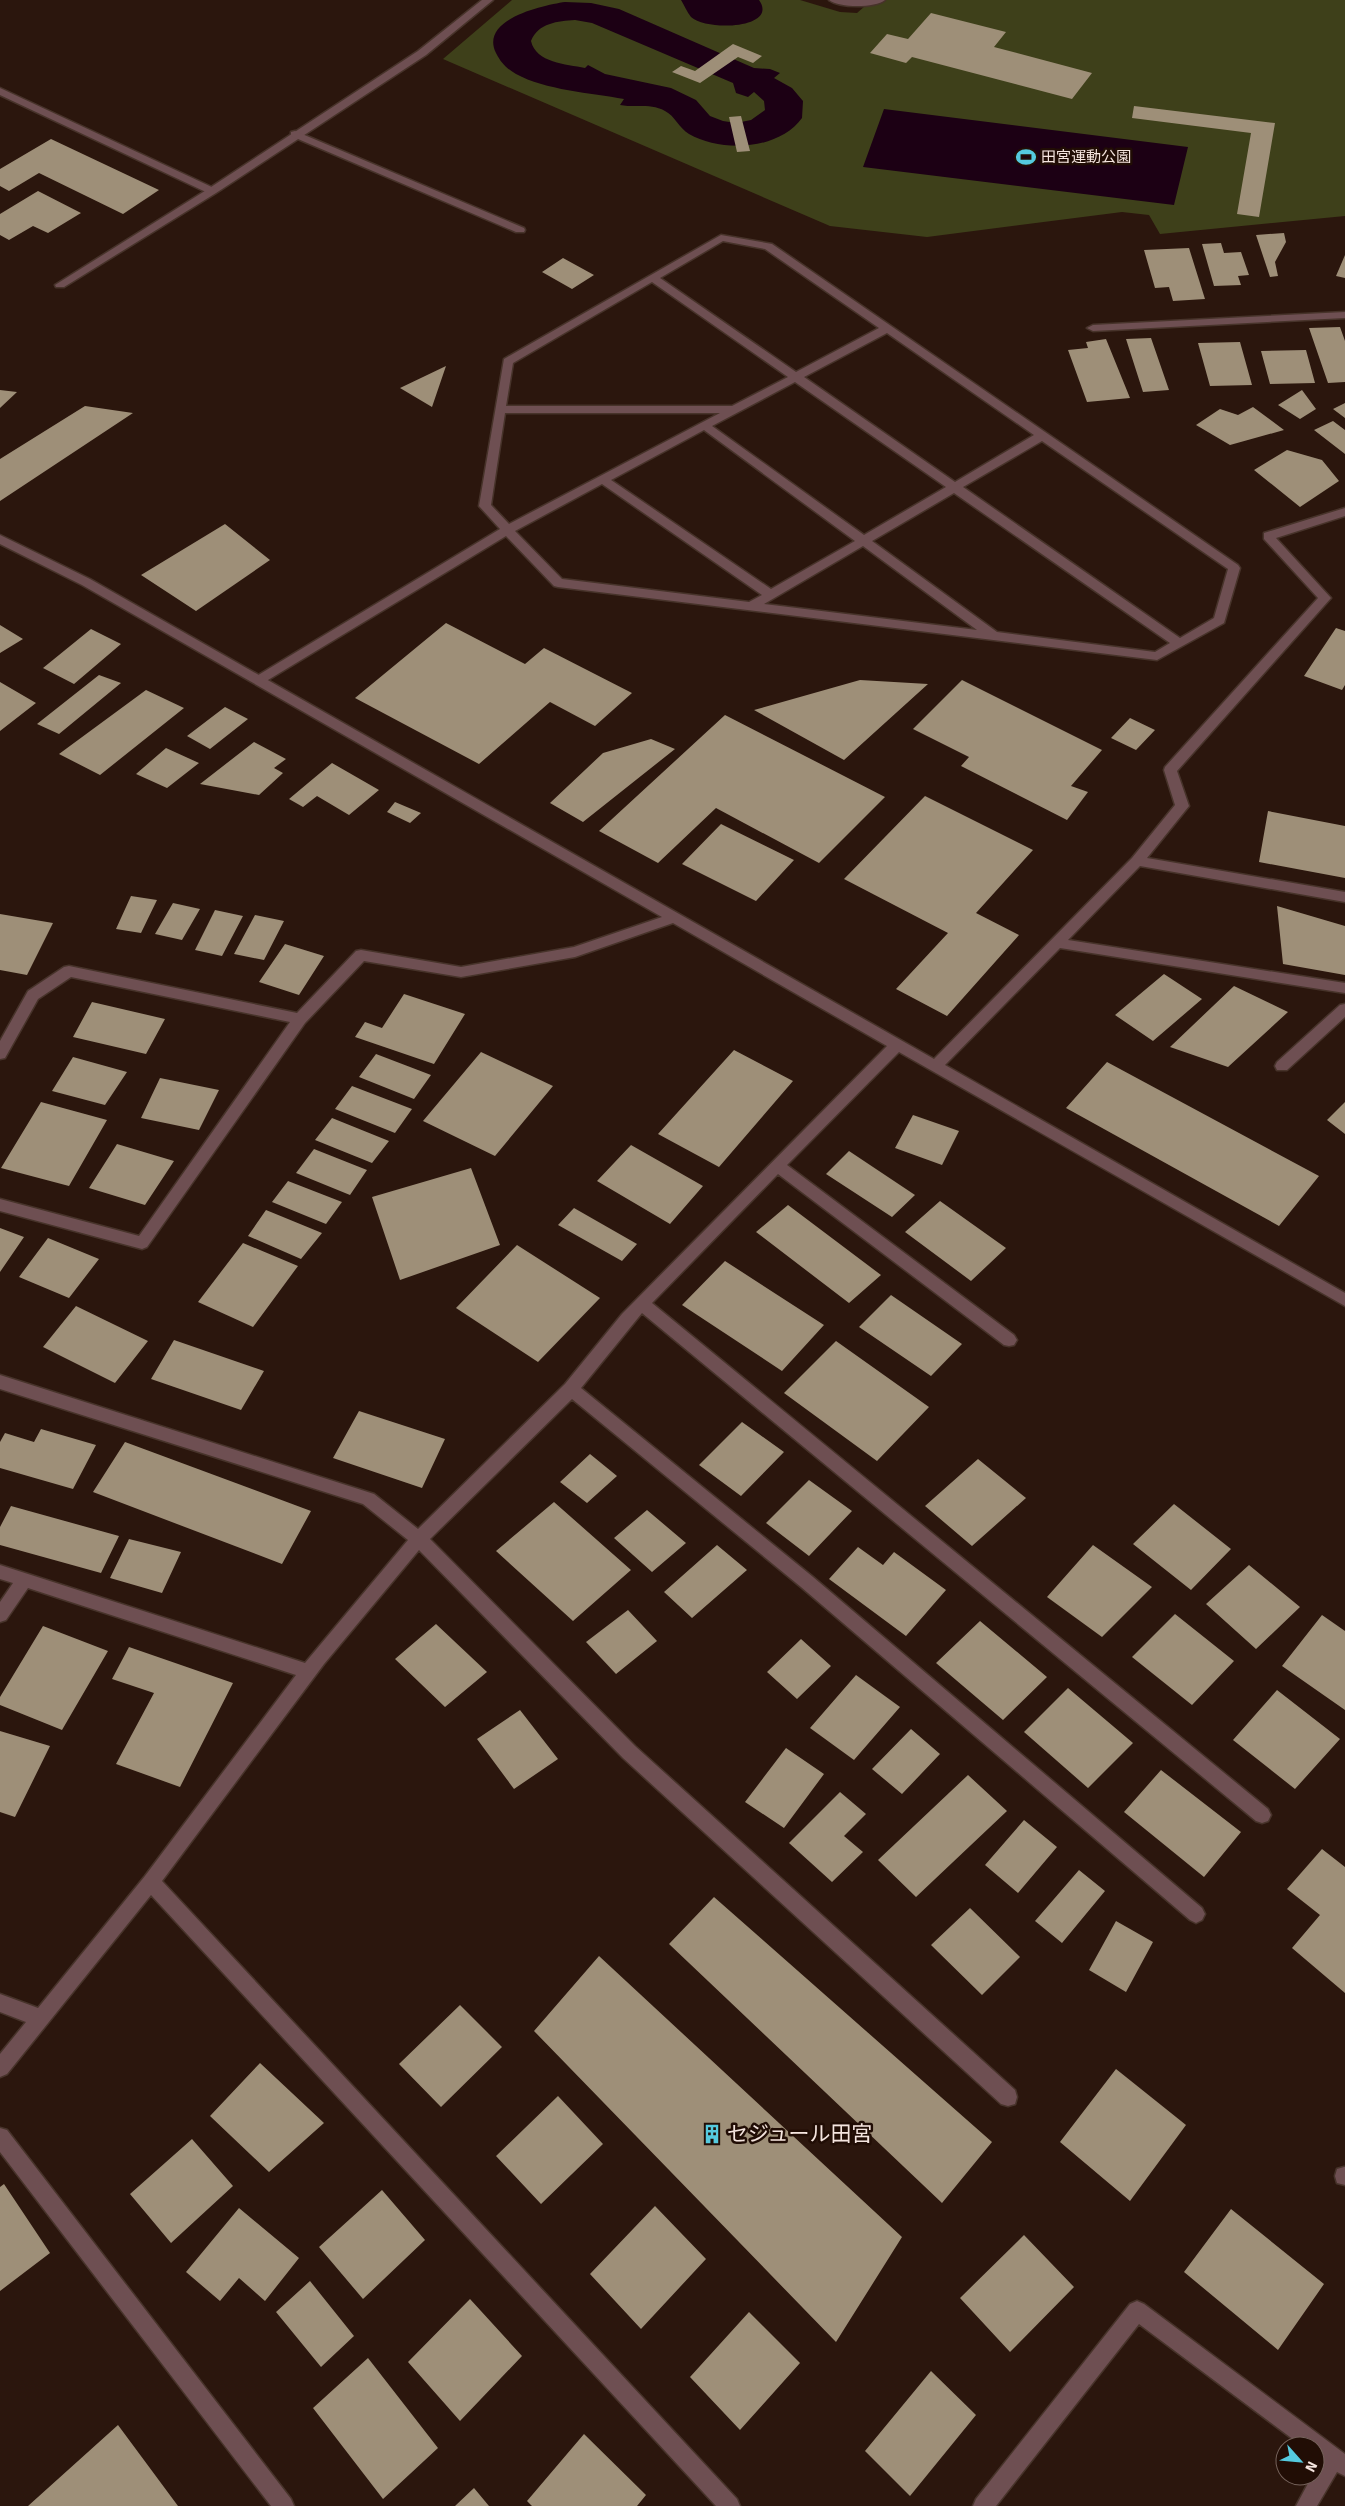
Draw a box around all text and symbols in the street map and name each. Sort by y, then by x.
sports icon: 田宮運動公園 [1015,146,1037,168]
place label: 田宮運動公園 [1041,148,1131,166]
place label: セジュール田宮 [727,2121,873,2147]
building icon: セジュール田宮 [701,2123,723,2145]
north arrow [1275,2436,1325,2486]
text: N [1301,2458,1321,2475]

